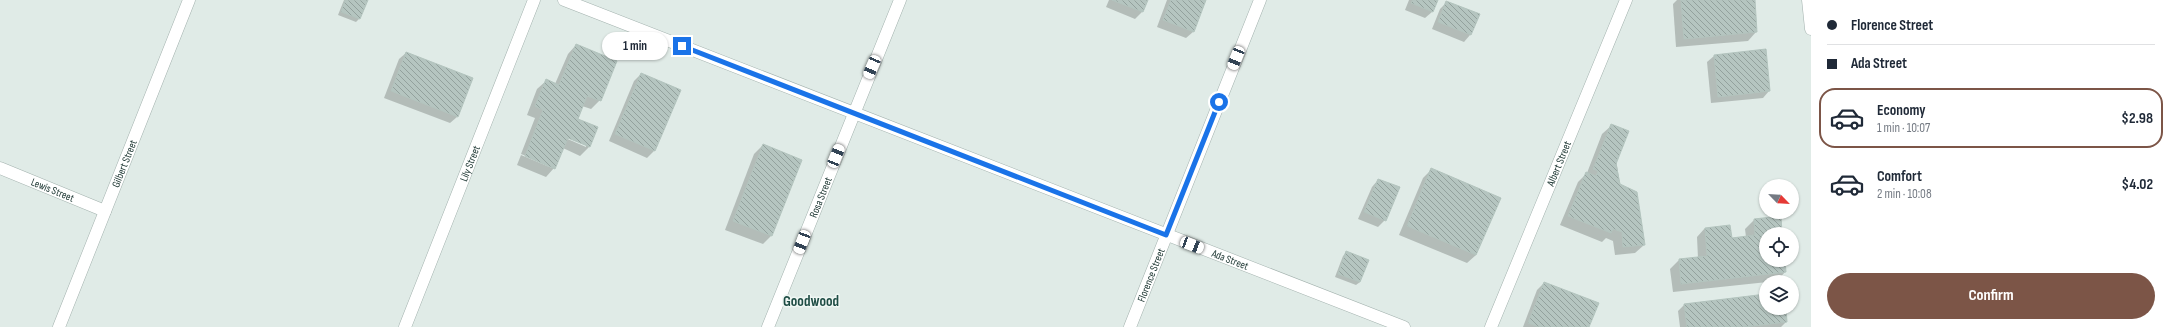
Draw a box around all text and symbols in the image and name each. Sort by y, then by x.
text: Florence Street [1851,16,1933,35]
callout: 1 min [602,32,668,60]
route end [673,37,691,55]
text: 1 min [623,38,647,54]
car [1226,45,1246,71]
car [862,54,882,80]
text: Ada Street [1851,54,1907,73]
route start [1210,93,1228,111]
icon: car [1829,100,1865,136]
text: Economy [1877,101,1926,120]
text: $2.98 [2121,109,2153,128]
text: 1 min · 10:07 [1877,120,1930,136]
street label: Gilbert Street [109,137,140,189]
street label: Albert Street [1543,138,1574,189]
street label: Lily Street [457,143,483,183]
car [826,143,846,169]
icon: car [1829,166,1865,202]
text: Comfort [1877,167,1922,186]
street label: Rosa Street [806,174,835,219]
street label: Lewis Street [29,175,77,204]
text: $4.02 [2122,175,2153,194]
north arrow [1759,179,1799,219]
map controls [1759,179,1799,315]
text: 2 min · 10:08 [1877,186,1932,202]
button: locate [1759,227,1799,267]
car [792,229,812,255]
car [1179,235,1205,255]
street label: Florence Street [1134,246,1167,304]
street label: Ada Street [1209,246,1251,273]
button: Confirm [1827,273,2155,319]
button: layers [1759,275,1799,315]
district label: Goodwood [783,292,839,311]

